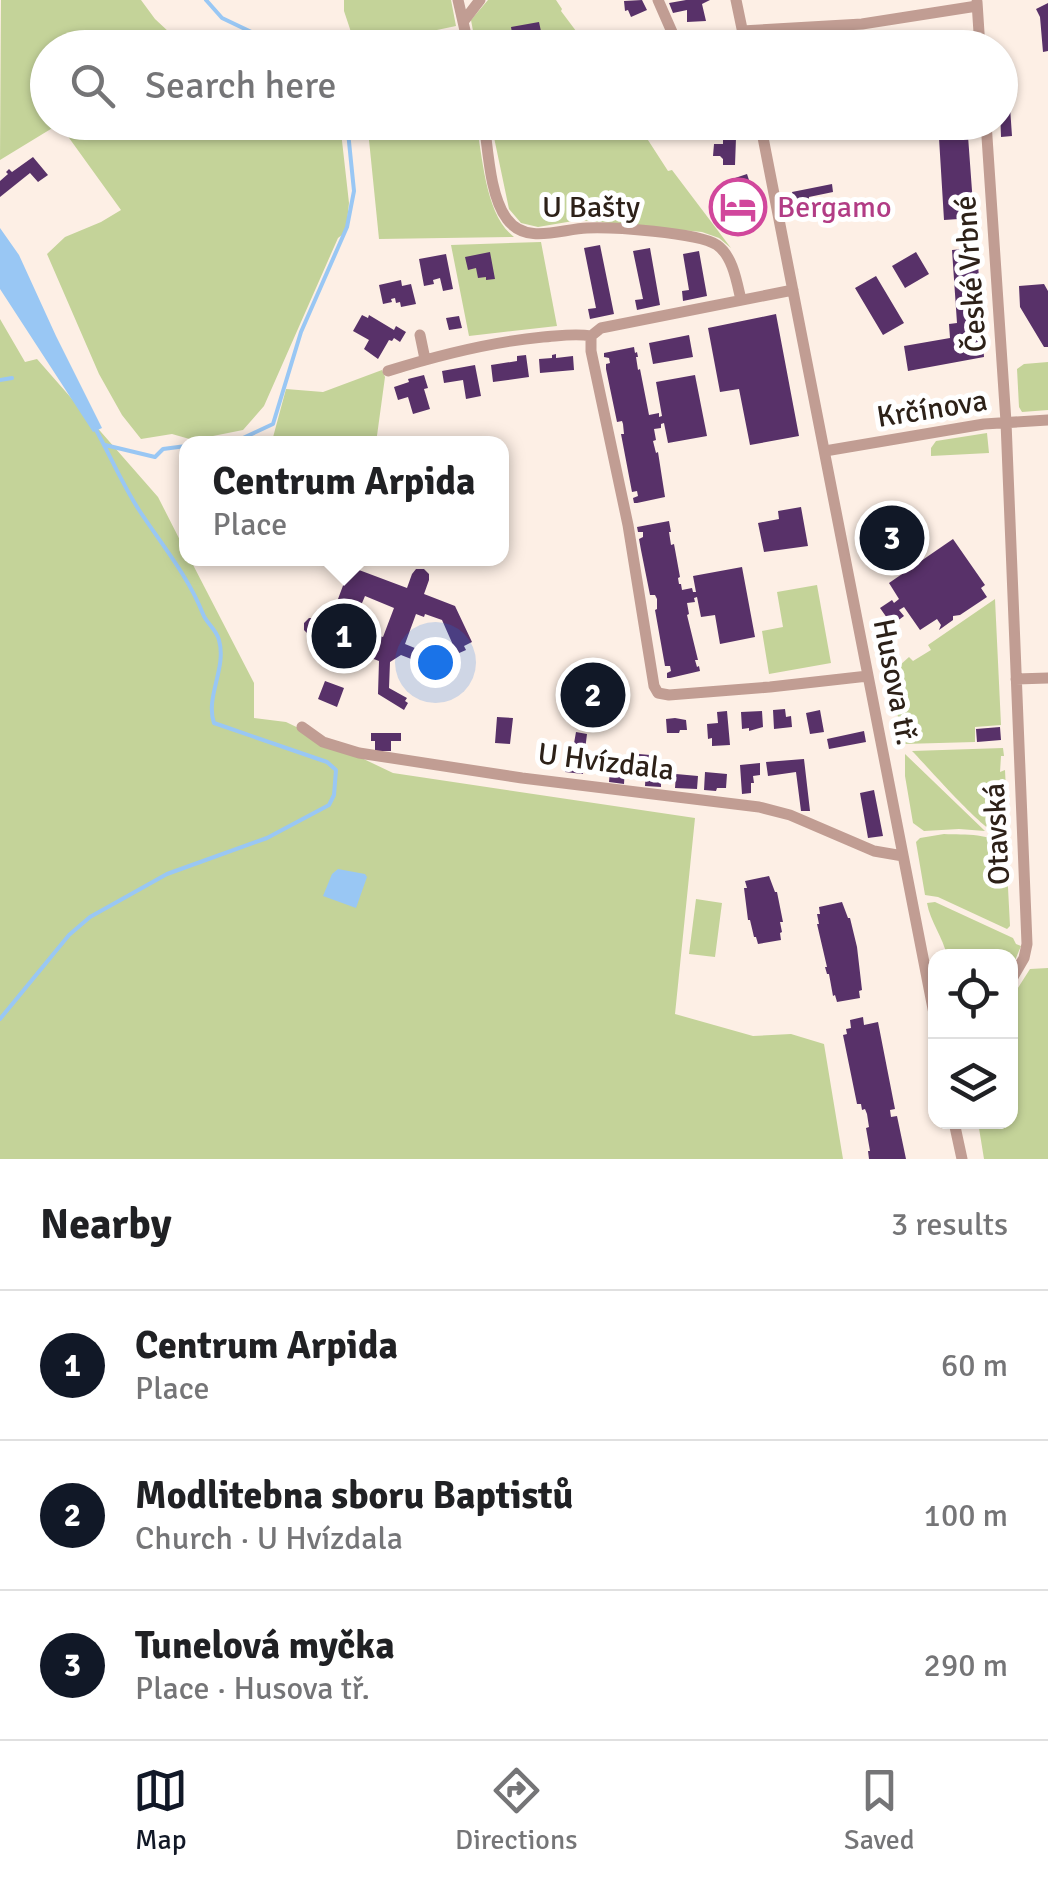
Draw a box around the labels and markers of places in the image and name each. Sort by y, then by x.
hotel icon: Bergamo [708,177,768,237]
place label: Bergamo [777,189,892,226]
pin: 3 [860,500,924,576]
pin: 1 [312,598,376,674]
pin: 2 [560,658,626,732]

